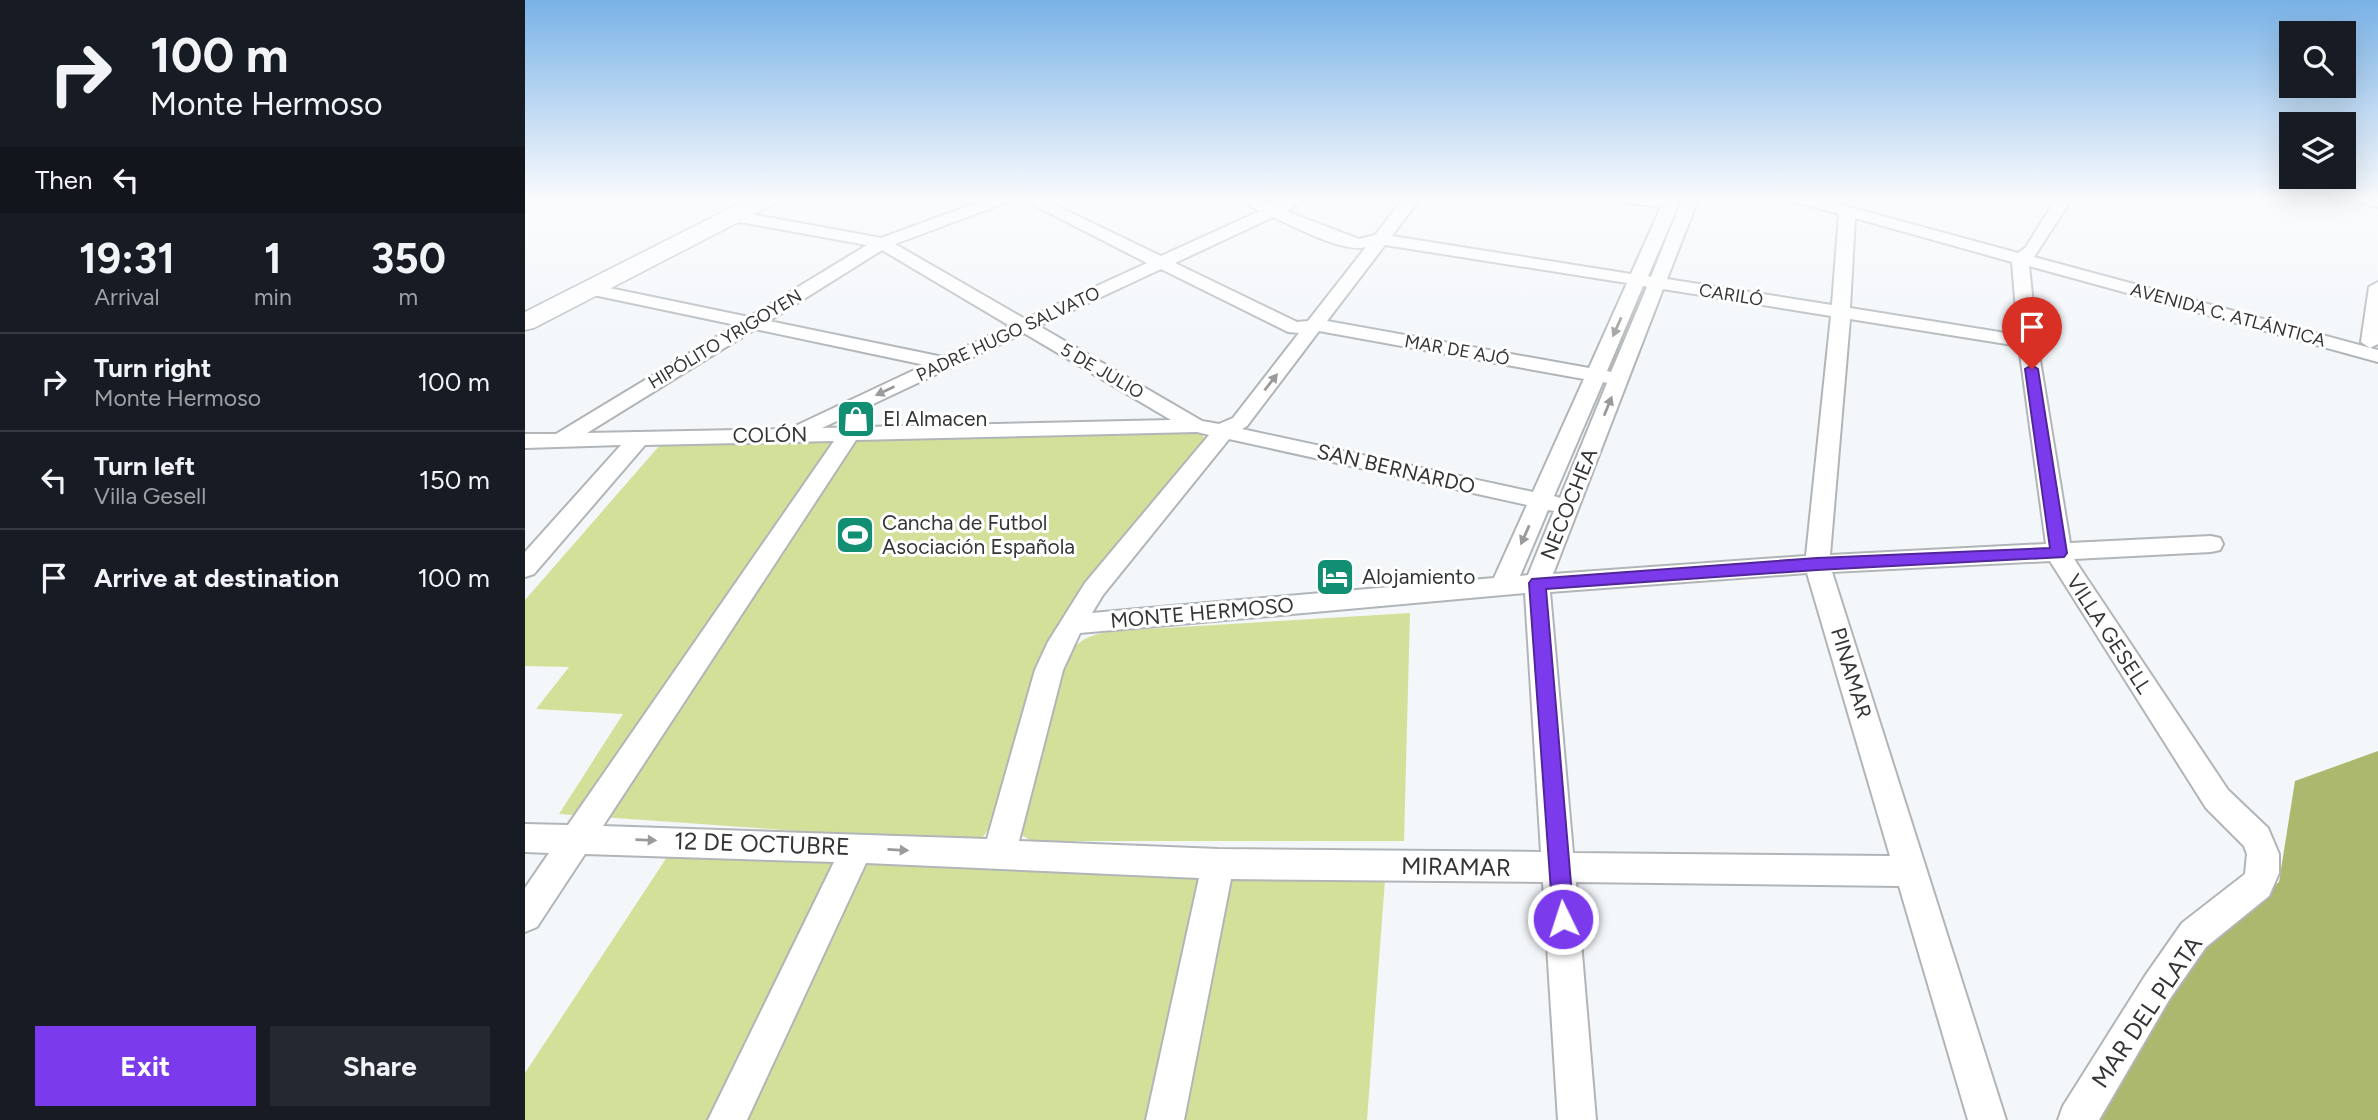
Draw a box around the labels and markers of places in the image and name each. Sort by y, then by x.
pin [2002,297,2062,369]
shop icon: El Almacen [835,398,877,440]
place label: El Almacen [883,406,987,431]
place label: Cancha de Futbol Asociación Española [882,510,1075,559]
sports icon: Cancha de Futbol Asociación Española [834,514,876,556]
hotel icon: Alojamiento [1314,556,1356,598]
place label: Alojamiento [1362,564,1475,589]

